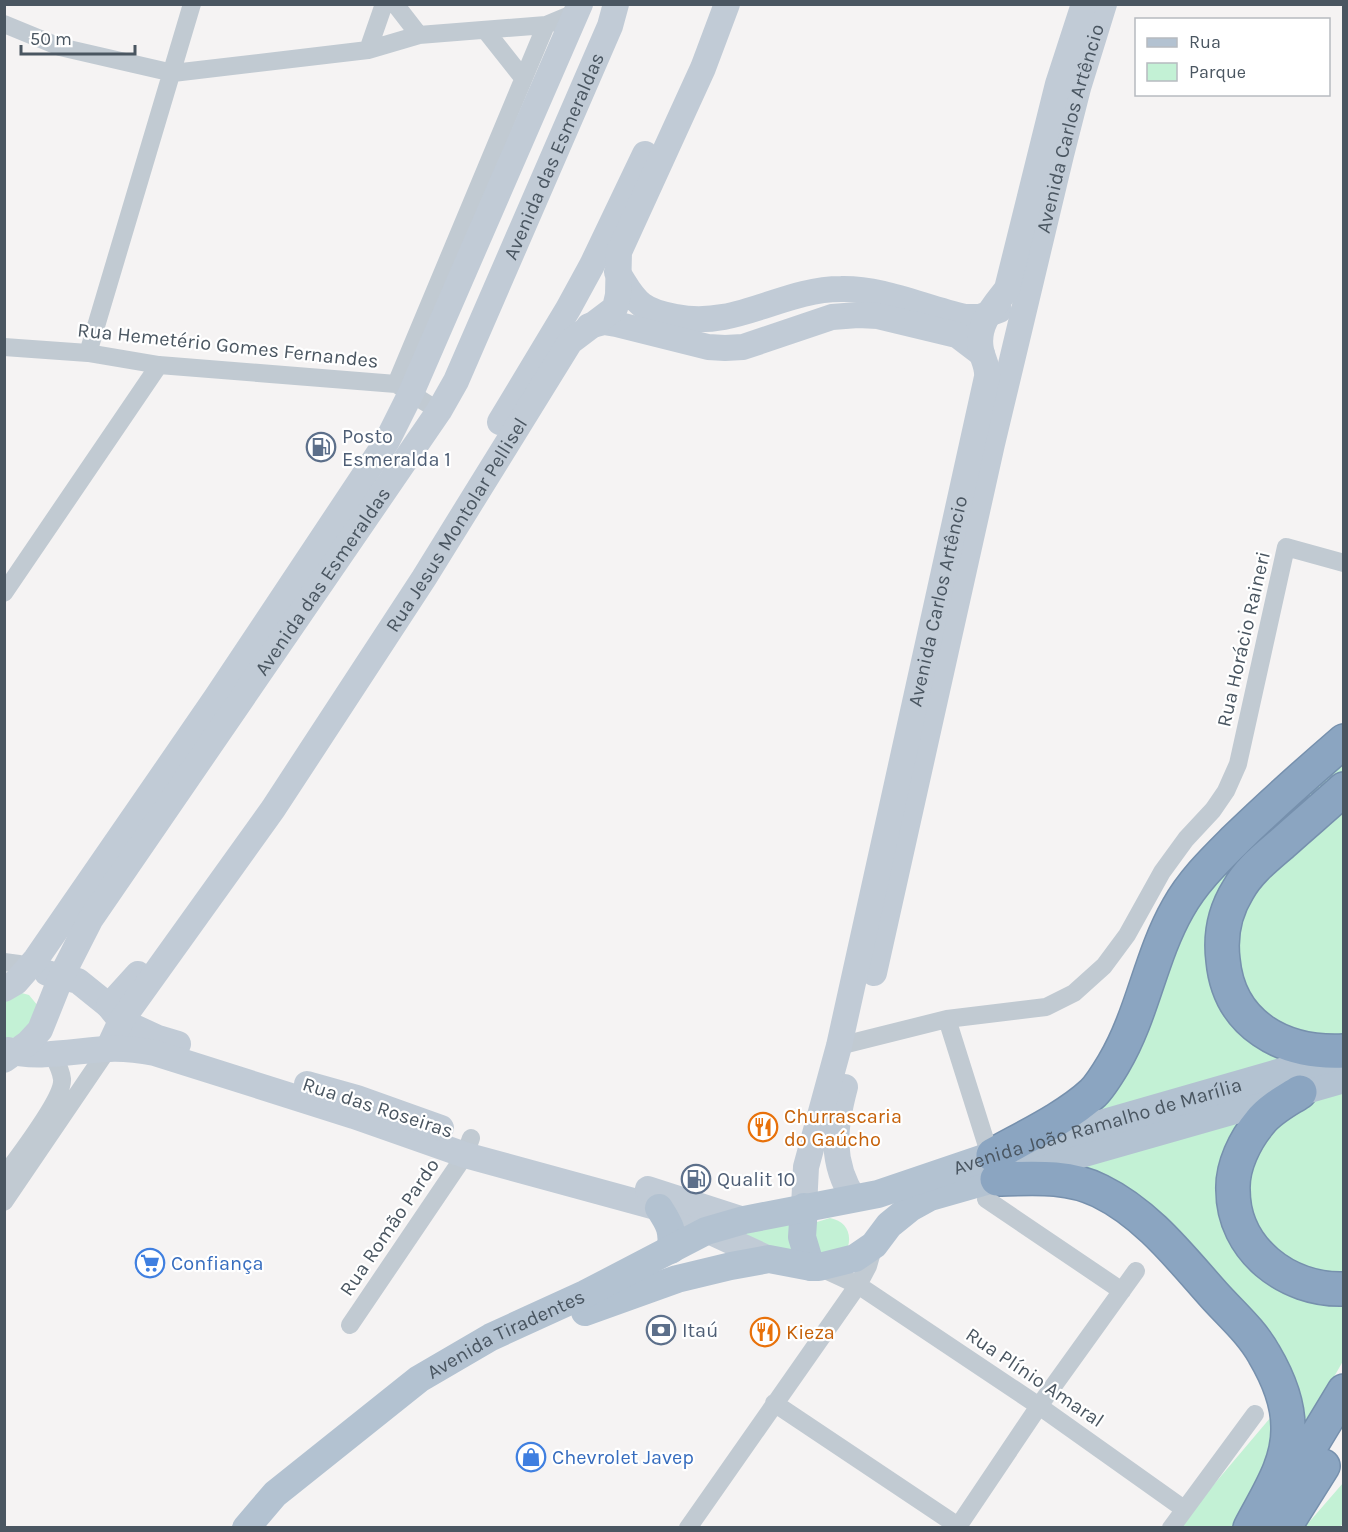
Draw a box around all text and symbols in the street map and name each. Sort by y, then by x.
scale bar [21,18,135,56]
legend [1135,18,1330,96]
street label: Avenida Carlos Artêncio [1032,21,1109,235]
text: 50 m [30,28,72,50]
text: Rua [1189,31,1221,53]
street label: Avenida das Esmeraldas [499,49,609,263]
text: Parque [1189,61,1246,83]
street label: Rua Hemetério Gomes Fernandes [76,318,380,373]
street label: Rua Jesus Montolar Pellisel [381,414,532,636]
place label: Posto Esmeralda 1 [342,425,451,471]
fuel station icon: Posto Esmeralda 1 [305,431,337,463]
street label: Avenida das Esmeraldas [250,483,395,680]
street label: Avenida Carlos Artêncio [903,494,972,709]
street label: Rua Horácio Raineri [1212,549,1275,729]
street label: Rua das Roseiras [300,1072,456,1143]
street label: Avenida João Ramalho de Marília [950,1073,1245,1180]
place label: Churrascaria do Gaúcho [784,1105,902,1151]
restaurant icon: Churrascaria do Gaúcho [747,1111,779,1143]
street label: Rua Romão Pardo [335,1154,444,1300]
fuel station icon: Qualit 10 [680,1163,712,1195]
place label: Qualit 10 [717,1168,795,1191]
supermarket icon: Confiança [134,1247,166,1279]
place label: Confiança [171,1252,264,1275]
street label: Avenida Tiradentes [423,1285,588,1384]
bank icon: Itaú [645,1314,677,1346]
restaurant icon: Kieza [749,1316,781,1348]
place label: Itaú [682,1319,718,1342]
place label: Kieza [786,1321,835,1344]
street label: Rua Plínio Amaral [961,1323,1108,1432]
shop icon: Chevrolet Javep [515,1441,547,1473]
place label: Chevrolet Javep [552,1446,694,1469]

